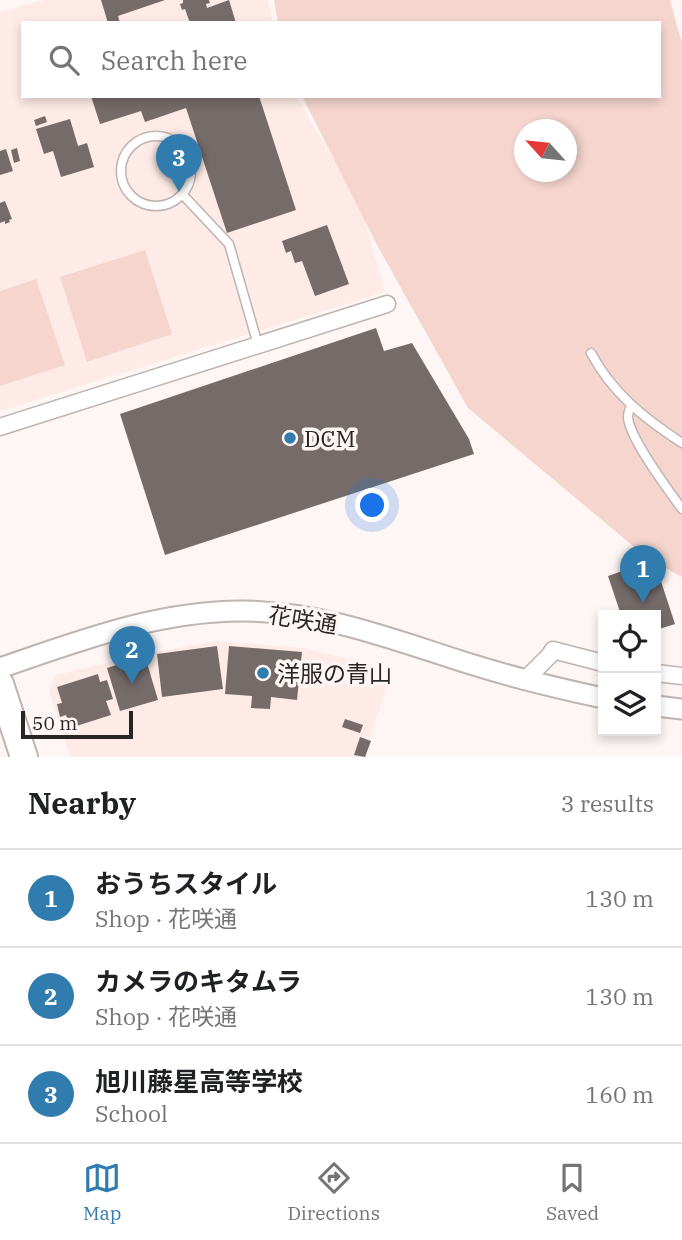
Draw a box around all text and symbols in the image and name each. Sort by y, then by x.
search box [21,21,661,98]
icon: search [45,41,83,79]
text: Search here [101,43,247,77]
north arrow [514,119,577,182]
pin: 3 [156,134,202,192]
place label: DCM [304,423,355,453]
marker: DCM [282,430,298,446]
your location [355,488,389,522]
pin: 1 [620,545,666,603]
street label: 花咲通 [267,599,339,639]
map controls [598,610,661,736]
button: locate [598,610,661,673]
pin: 2 [109,626,155,684]
place label: 洋服の青山 [277,658,392,688]
marker: 洋服の青山 [255,665,271,681]
button: layers [598,673,661,736]
scale bar [21,708,133,740]
text: 50 m [32,711,77,735]
text: Nearby [28,783,136,822]
text: 3 results [561,788,654,818]
text: おうちスタイル [95,866,277,900]
text: 1 [44,883,58,913]
text: 130 m [585,883,654,913]
text: Shop · 花咲通 [95,903,237,933]
text: カメラのキタムラ [95,964,302,998]
text: 2 [44,981,58,1011]
text: 130 m [585,981,654,1011]
text: Shop · 花咲通 [95,1001,237,1031]
text: 旭川藤星高等学校 [95,1064,303,1098]
text: 3 [44,1079,58,1109]
text: 160 m [585,1079,654,1109]
text: School [95,1098,168,1128]
tab: Map [83,1159,122,1225]
tab: Directions [287,1159,380,1225]
tab: Saved [546,1159,599,1225]

